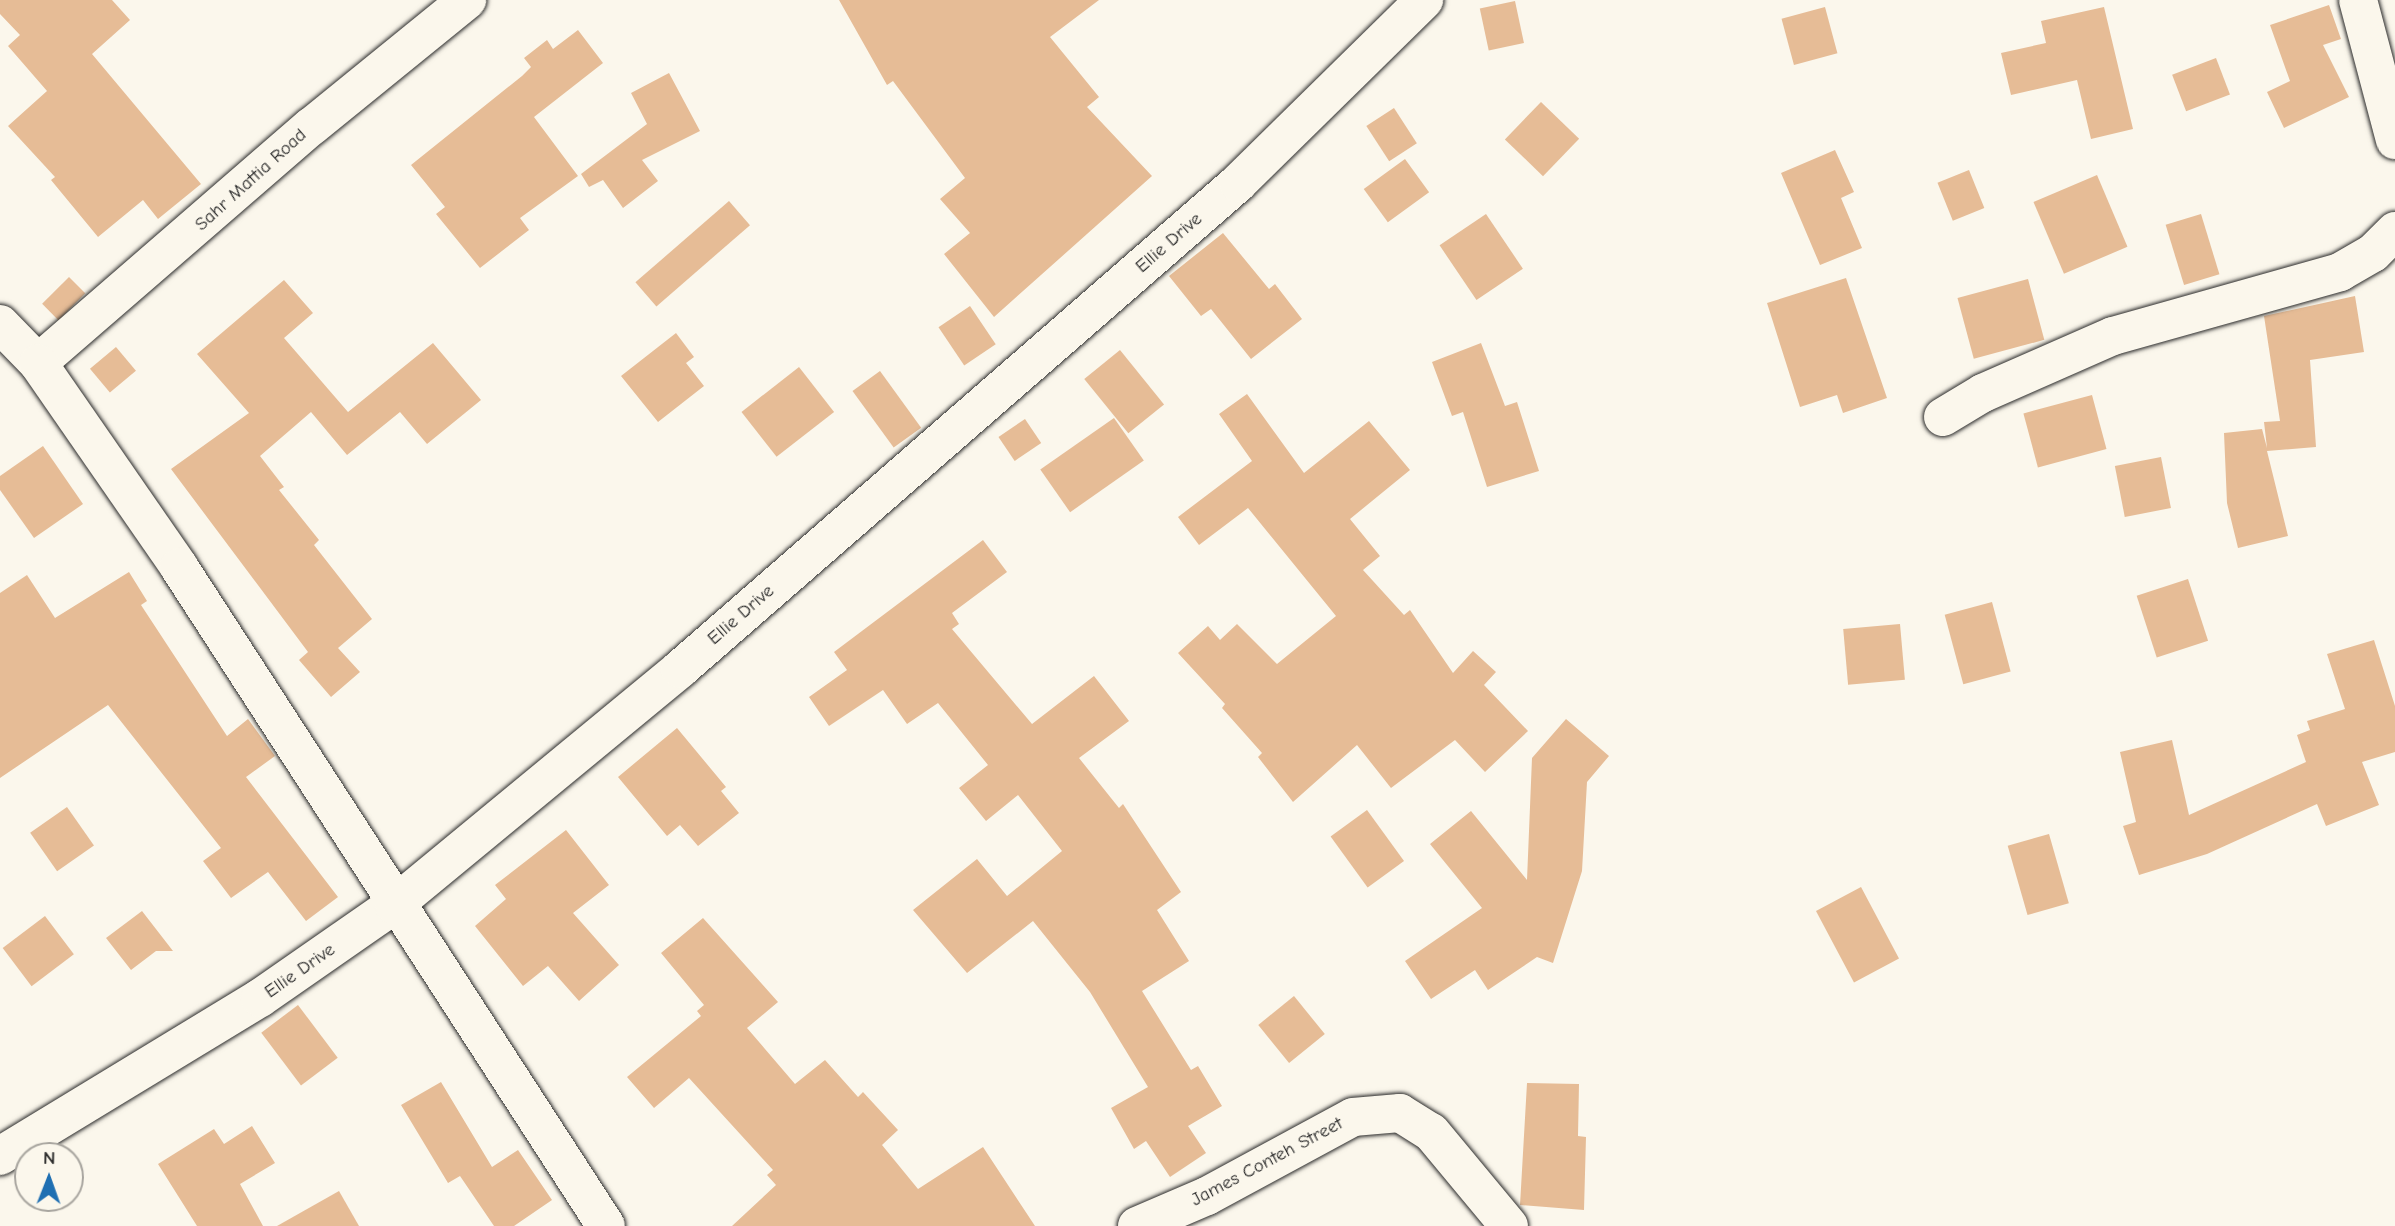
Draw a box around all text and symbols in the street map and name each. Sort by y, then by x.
street label: Sahr Mattia Road [190,124,312,236]
street label: Ellie Drive [1131,208,1207,278]
street label: Ellie Drive [703,580,779,650]
street label: Ellie Drive [260,938,340,1004]
street label: James Conteh Street [1187,1112,1347,1212]
north arrow [14,1142,84,1212]
text: N [43,1147,56,1169]

